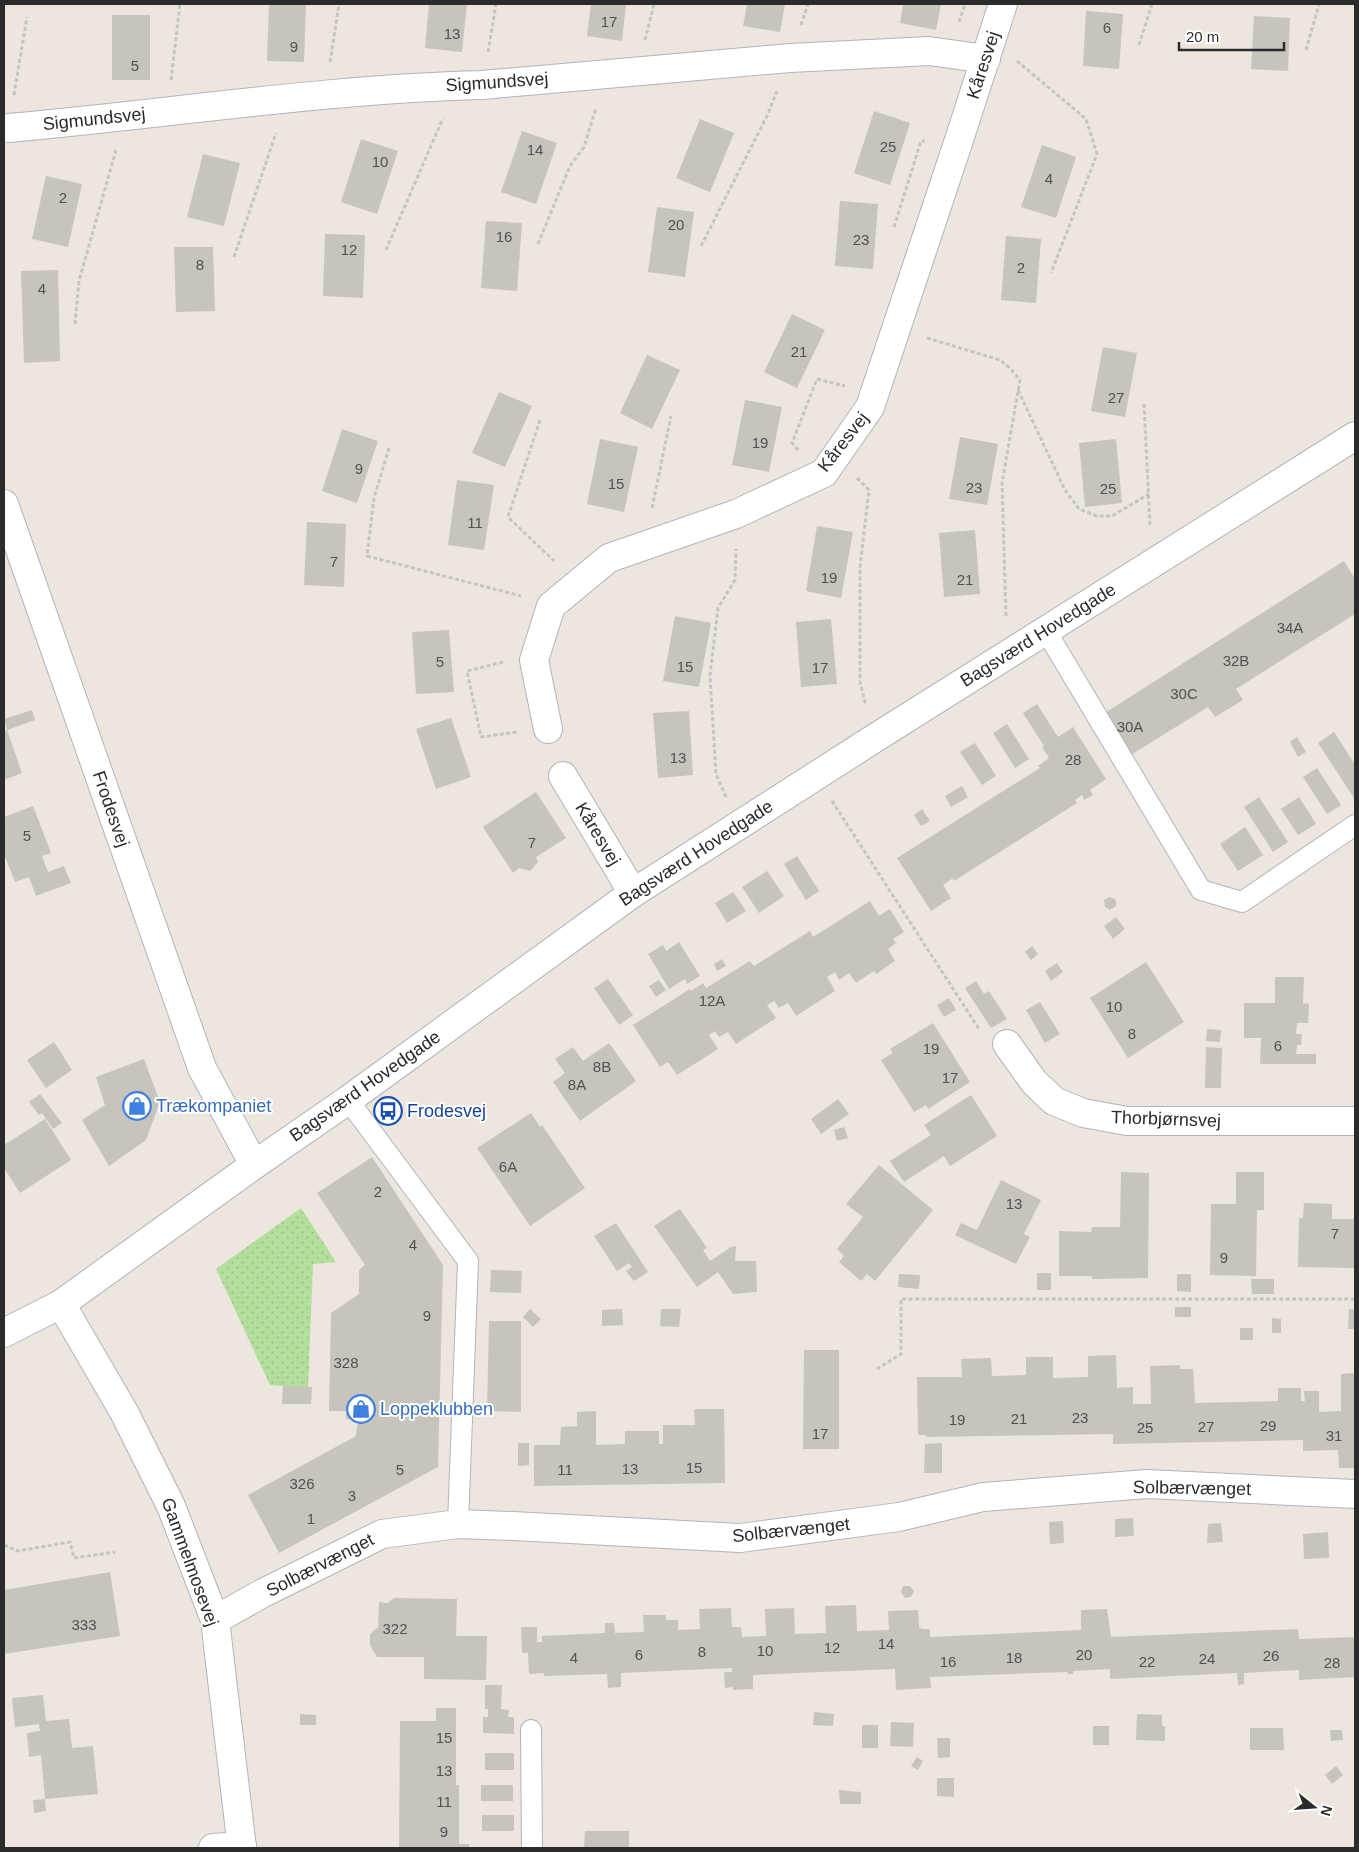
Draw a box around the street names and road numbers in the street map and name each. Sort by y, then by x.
street label: Kåresvej [963,29,1003,101]
street label: Sigmundsvej [445,68,549,96]
street label: Sigmundsvej [42,104,146,134]
street label: Kåresvej [814,408,872,476]
street label: Bagsværd Hovedgade [957,579,1119,691]
street label: Frodesvej [89,768,133,850]
street label: Bagsværd Hovedgade [615,796,777,910]
street label: Kåresvej [571,799,625,869]
street label: Bagsværd Hovedgade [286,1026,444,1146]
street label: Thorbjørnsvej [1111,1107,1221,1131]
street label: Solbærvænget [1133,1477,1251,1499]
street label: Gammelmosevej [158,1495,222,1629]
street label: Solbærvænget [731,1514,851,1546]
street label: Solbærvænget [263,1529,377,1601]

